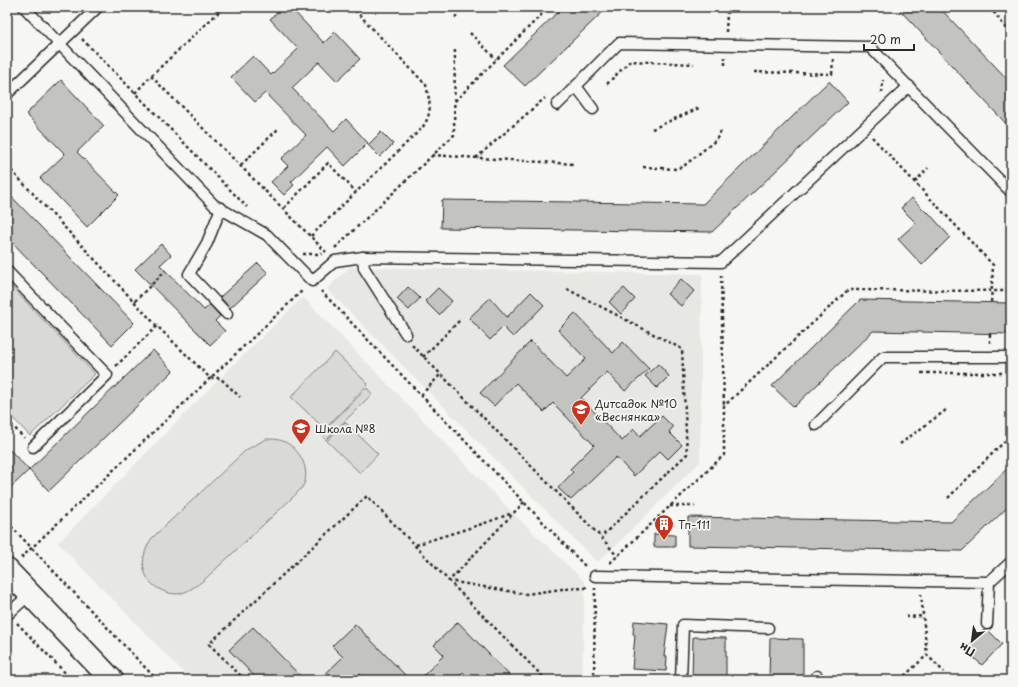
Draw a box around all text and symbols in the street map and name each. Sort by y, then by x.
scale bar [864,26,914,52]
text: 20 m [870,30,901,48]
place label: Дитсадок №10 «Веснянка» [594,395,677,425]
school or university icon: Дитсадок №10 «Веснянка» [570,398,592,426]
school or university icon: Школа №8 [290,417,312,445]
place label: Школа №8 [315,420,376,437]
building icon: Тп-111 [653,513,675,541]
place label: Тп-111 [678,516,710,533]
north arrow [952,621,992,661]
text: Пн [956,639,978,661]

